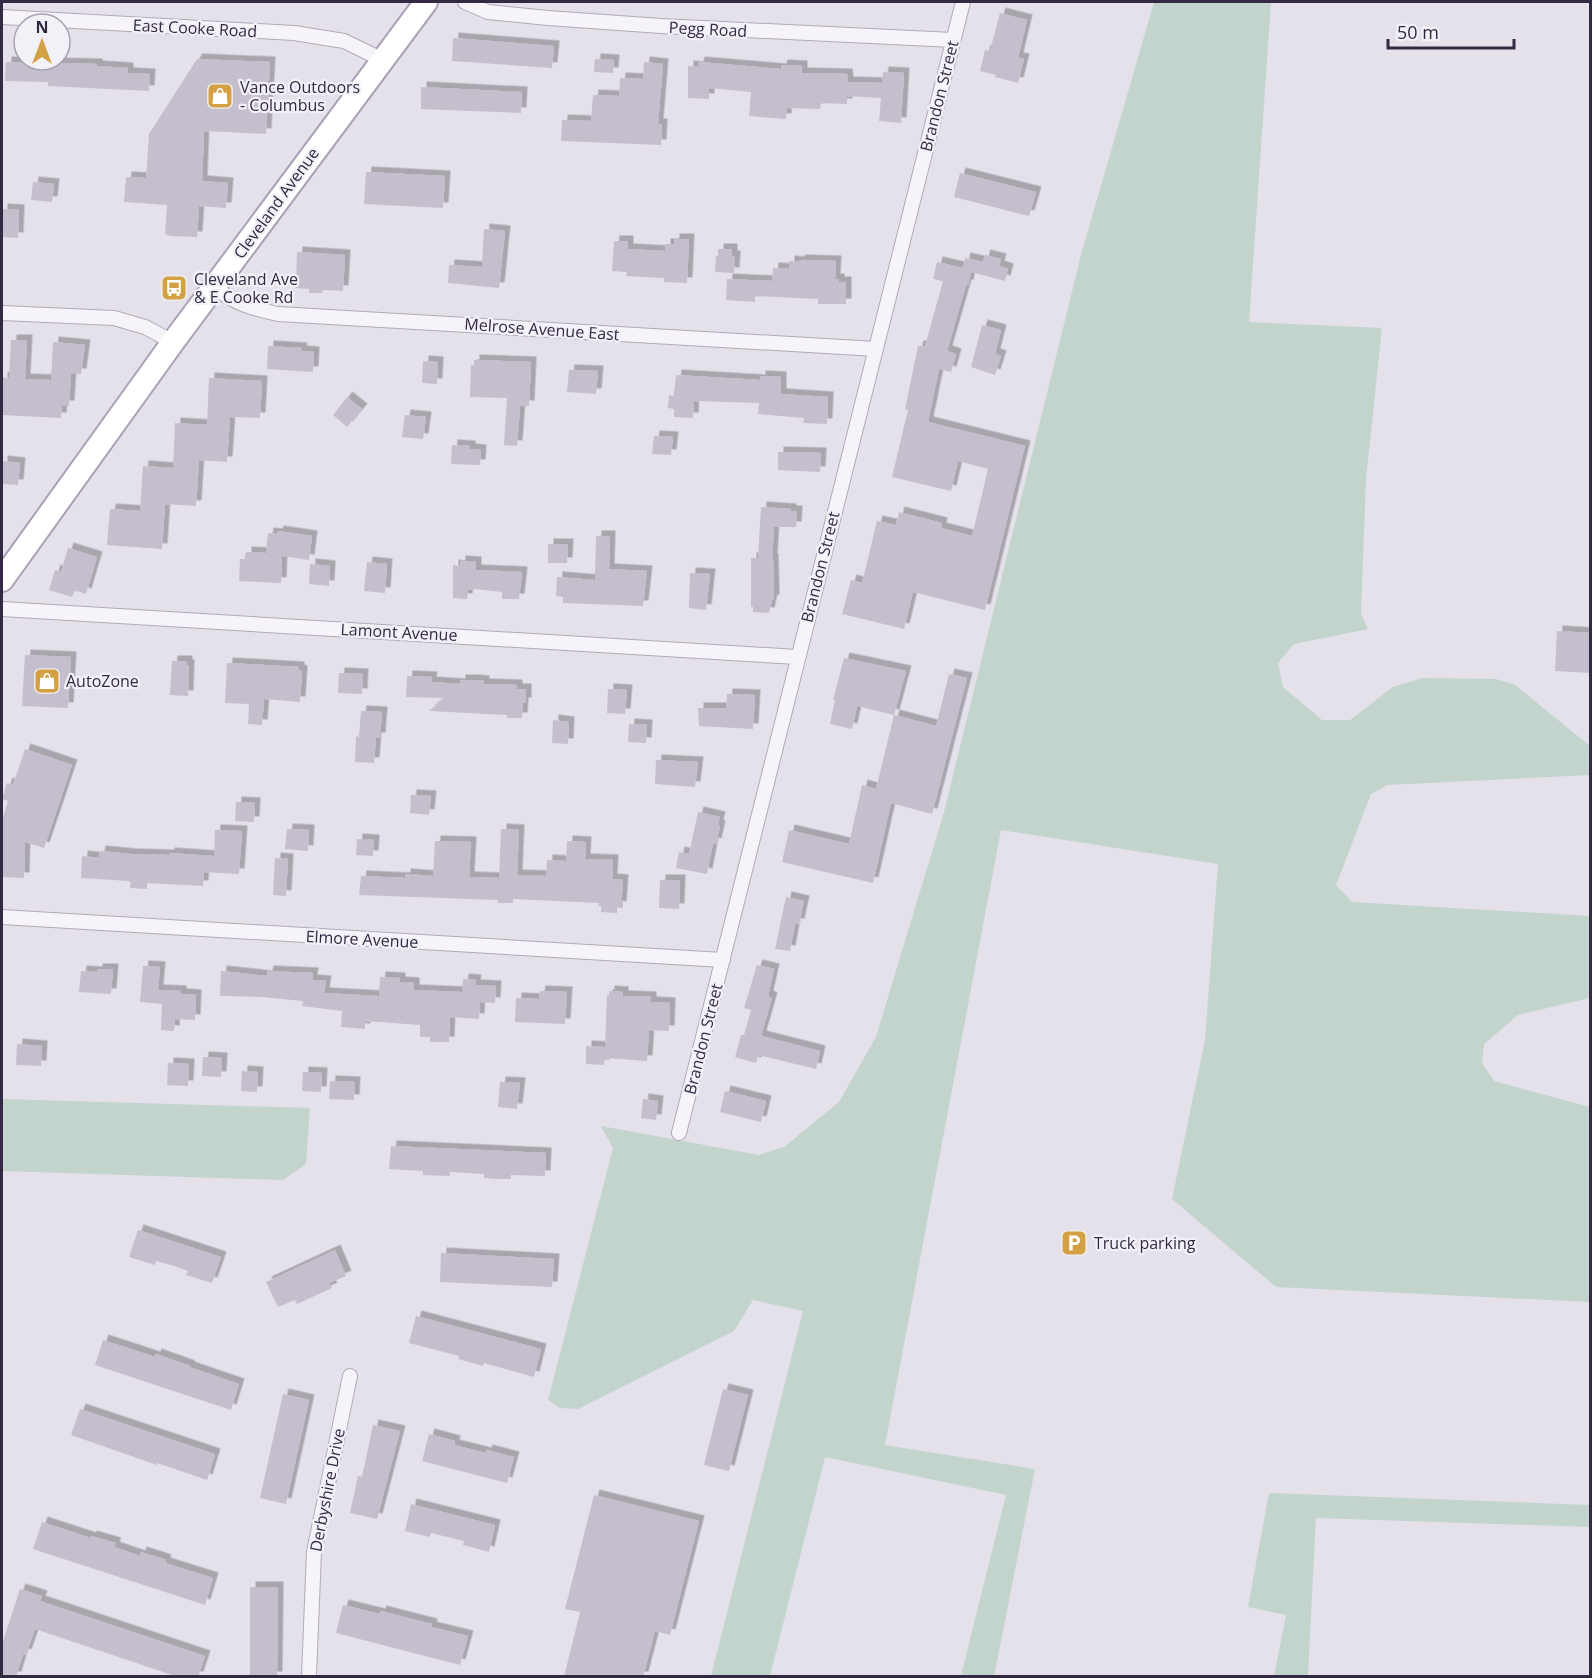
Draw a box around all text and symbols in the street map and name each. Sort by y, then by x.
north arrow [12,12,72,72]
scale bar [1388,12,1514,50]
street label: East Cooke Road [132,14,258,42]
text: N [35,16,49,38]
street label: Pegg Road [668,16,748,42]
text: 50 m [1397,20,1439,44]
street label: Brandon Street [915,38,963,154]
place label: Vance Outdoors - Columbus [240,76,360,116]
shop icon: Vance Outdoors - Columbus [205,81,235,111]
street label: Cleveland Avenue [228,143,324,263]
place label: Cleveland Ave & E Cooke Rd [194,268,298,308]
bus stop icon: Cleveland Ave & E Cooke Rd [159,273,189,303]
street label: Melrose Avenue East [464,313,621,345]
street label: Brandon Street [796,509,844,625]
street label: Lamont Avenue [340,618,458,646]
shop icon: AutoZone [32,666,62,696]
place label: AutoZone [66,670,139,692]
street label: Elmore Avenue [305,925,419,953]
street label: Brandon Street [679,981,727,1097]
parking icon: Truck parking [1059,1228,1089,1258]
place label: Truck parking [1094,1232,1196,1254]
street label: Derbyshire Drive [304,1426,350,1554]

